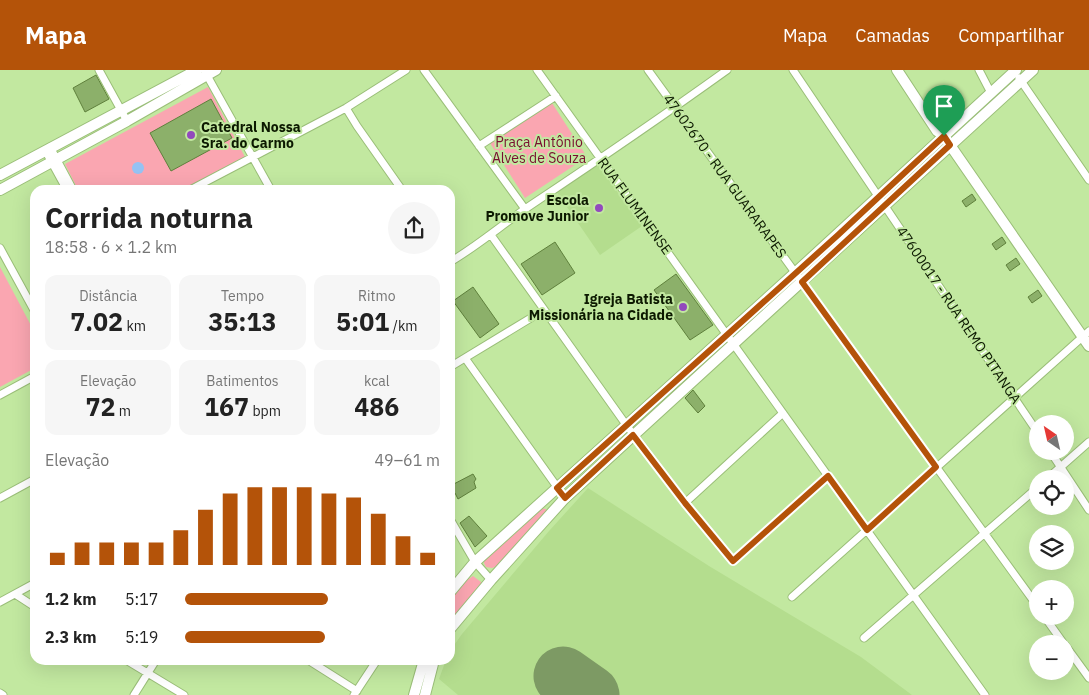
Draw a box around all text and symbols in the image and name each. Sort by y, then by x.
text: Mapa [25,19,87,51]
text: Mapa [783,24,827,47]
text: Camadas [855,24,930,47]
text: Compartilhar [958,24,1064,47]
pin [923,85,965,136]
street label: 47602670 - RUA GUARARAPES [659,90,791,262]
icon: arrive [930,92,958,120]
place label: Catedral Nossa Sra. do Carmo [201,118,301,152]
marker: Catedral Nossa Sra. do Carmo [185,129,197,141]
park label: Praça Antônio Alves de Souza [492,133,587,167]
street label: RUA FLUMINENSE [594,154,676,258]
place label: Escola Promove Junior [486,191,589,225]
text: Corrida noturna [45,199,253,236]
button: share [388,202,440,254]
marker: Escola Promove Junior [593,202,605,214]
street label: 47600017 - RUA REMO PITANGA [893,223,1025,407]
text: 18:58 · 6 × 1.2 km [45,237,177,257]
text: Distância [79,287,137,305]
text: Tempo [221,287,264,305]
text: Ritmo [358,287,396,305]
place label: Igreja Batista Missionária na Cidade [529,290,673,324]
marker: Igreja Batista Missionária na Cidade [677,301,689,313]
text: 7.02 [70,305,123,338]
text: 35:13 [208,305,277,338]
text: 5:01 [336,305,389,338]
text: km [123,317,146,335]
text: /km [389,317,418,335]
text: Elevação [80,372,136,390]
text: Batimentos [206,372,279,390]
text: kcal [364,372,390,390]
text: 72 [85,390,115,423]
text: 167 [204,390,249,423]
text: 486 [354,390,399,423]
text: m [115,402,131,420]
text: bpm [249,402,281,420]
north arrow [1029,415,1074,460]
map controls [1029,415,1074,680]
text: Elevação [45,450,109,470]
text: 49–61 m [374,450,440,470]
button: locate [1029,470,1074,515]
button: layers [1029,525,1074,570]
button: + [1029,580,1074,625]
text: 1.2 km [45,589,96,609]
text: 5:17 [125,589,158,609]
text: 2.3 km [45,627,96,647]
text: 5:19 [125,627,158,647]
button: − [1029,635,1074,680]

